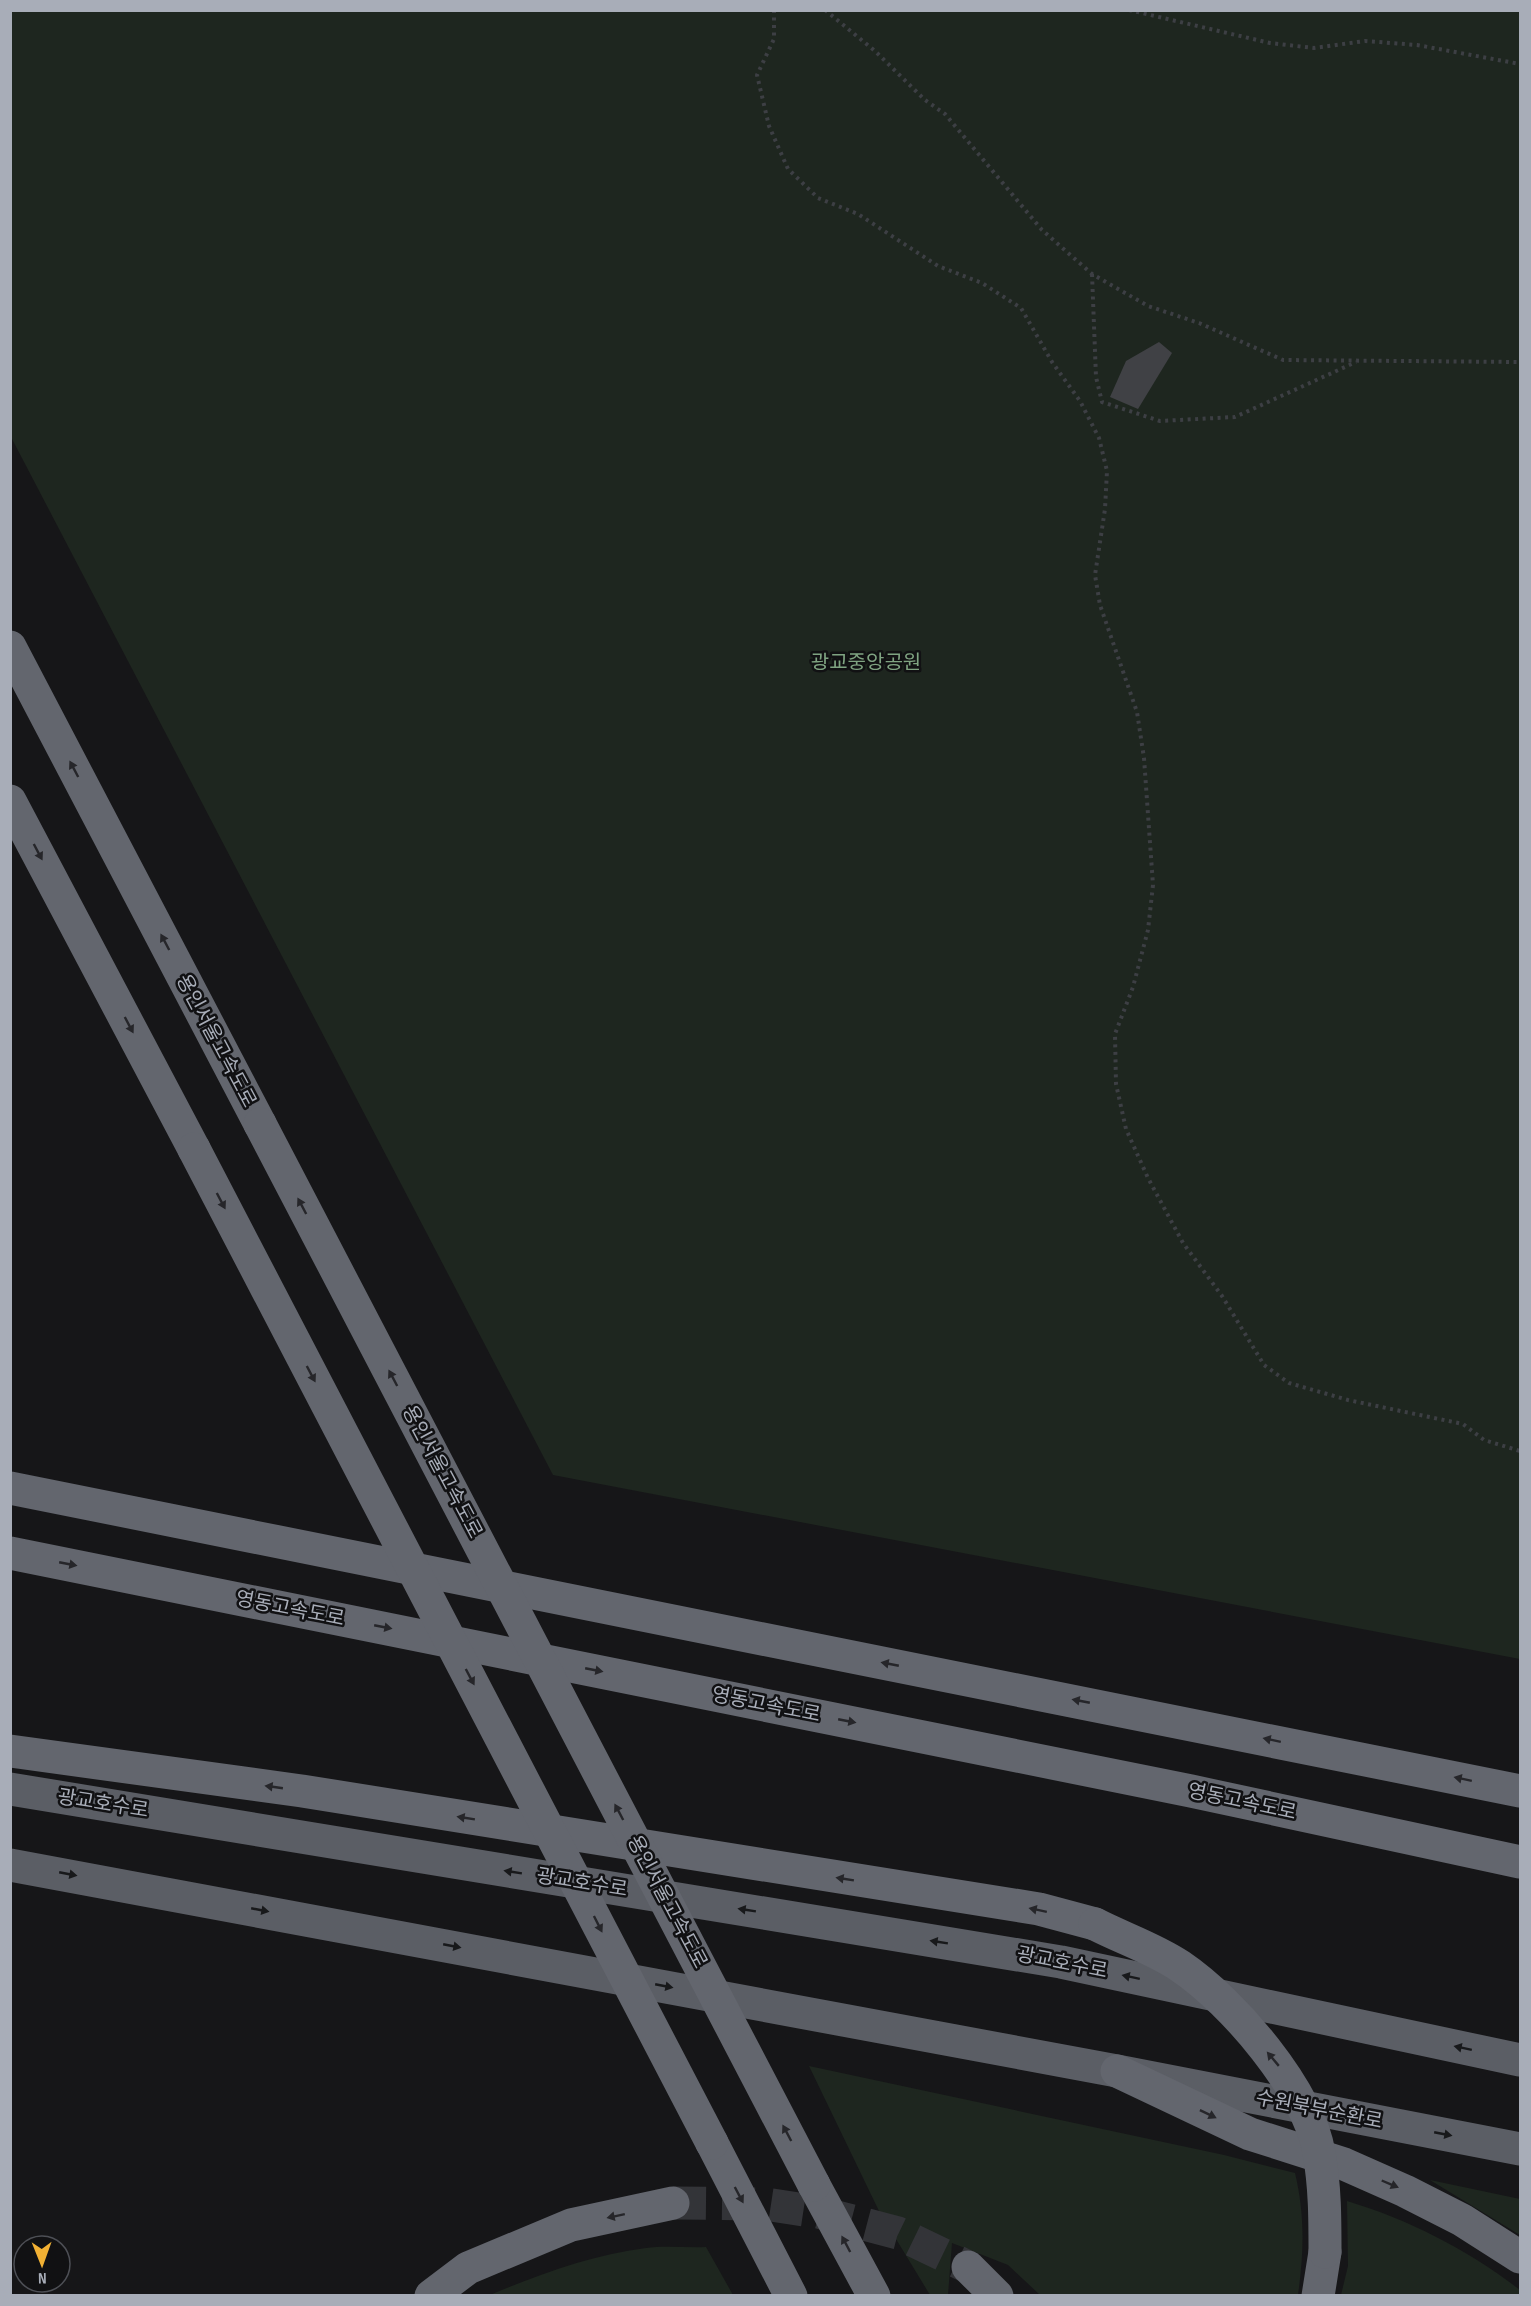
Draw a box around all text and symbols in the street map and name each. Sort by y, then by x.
park label: 광교중앙공원 [811,651,921,675]
one-way arrow [69,760,79,777]
one-way arrow [33,844,43,861]
one-way arrow [160,933,170,951]
street label: 용인서울고속도로 [171,970,261,1112]
one-way arrow [123,1016,133,1034]
one-way arrow [216,1193,226,1210]
one-way arrow [297,1197,307,1214]
one-way arrow [307,1365,316,1382]
one-way arrow [388,1370,398,1387]
street label: 용인서울고속도로 [397,1401,487,1543]
one-way arrow [59,1560,78,1569]
street label: 영동고속도로 [234,1587,346,1631]
one-way arrow [373,1623,392,1632]
one-way arrow [880,1659,899,1668]
one-way arrow [585,1666,604,1675]
one-way arrow [465,1668,475,1685]
street label: 영동고속도로 [710,1683,822,1727]
one-way arrow [1071,1696,1090,1705]
one-way arrow [838,1717,857,1726]
one-way arrow [1262,1735,1281,1744]
one-way arrow [1453,1774,1472,1783]
street label: 영동고속도로 [1186,1779,1298,1825]
one-way arrow [264,1782,283,1791]
street label: 광교호수로 [56,1785,150,1823]
one-way arrow [614,1803,624,1820]
one-way arrow [457,1813,476,1822]
street label: 용인서울고속도로 [622,1831,712,1973]
street label: 광교호수로 [535,1864,629,1902]
one-way arrow [503,1867,522,1876]
one-way arrow [59,1870,78,1879]
one-way arrow [836,1874,855,1883]
one-way arrow [1029,1904,1047,1914]
one-way arrow [251,1906,270,1915]
one-way arrow [737,1906,756,1915]
one-way arrow [594,1916,603,1933]
one-way arrow [930,1937,949,1946]
one-way arrow [442,1942,461,1951]
street label: 광교호수로 [1015,1942,1109,1984]
one-way arrow [1122,1972,1141,1981]
one-way arrow [655,1982,674,1991]
one-way arrow [1454,2043,1473,2052]
one-way arrow [1266,2051,1279,2067]
street label: 수원북부순환로 [1253,2086,1385,2134]
one-way arrow [1199,2110,1216,2119]
one-way arrow [782,2125,792,2142]
one-way arrow [1433,2130,1452,2139]
one-way arrow [1381,2179,1399,2189]
one-way arrow [734,2187,744,2204]
one-way arrow [606,2212,625,2221]
north arrow [12,2234,72,2294]
one-way arrow [841,2235,851,2252]
text: N [38,2268,47,2287]

